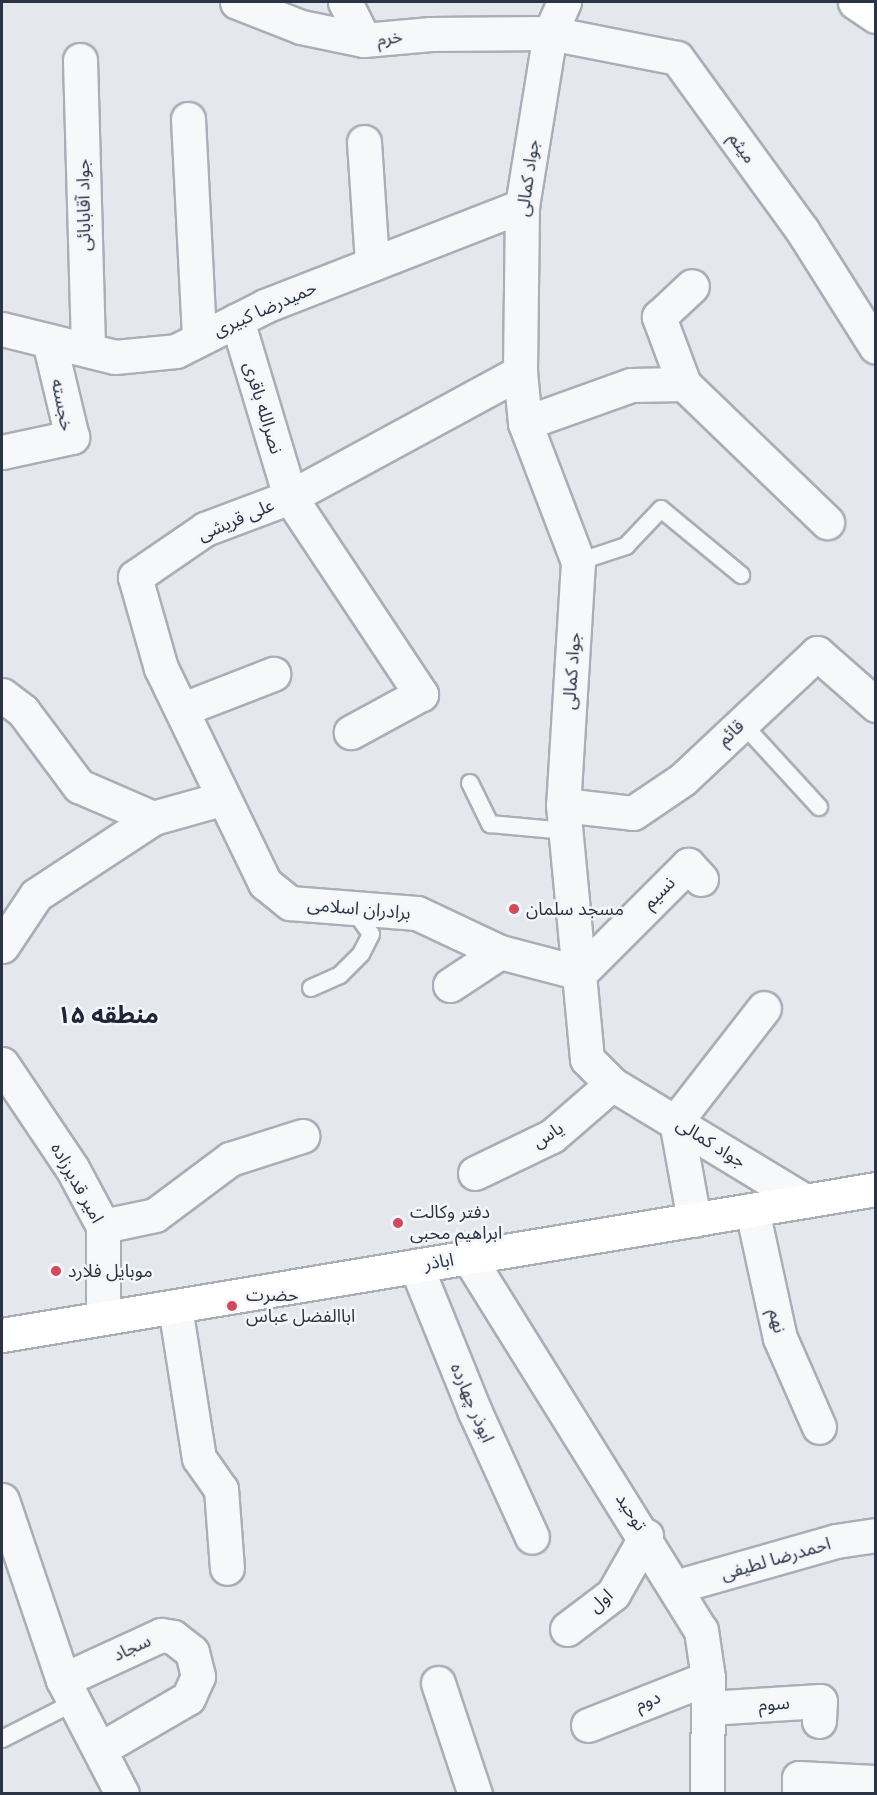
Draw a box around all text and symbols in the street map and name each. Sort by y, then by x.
street label: خرم [376,26,404,50]
street label: میثم [724,128,760,168]
street label: جواد کمالی [512,138,544,218]
street label: جواد آقابابائی [72,159,96,251]
street label: حمیدرضا کبیری [210,277,320,341]
street label: نصرالله باقری [239,359,287,457]
street label: خجسته [46,377,78,433]
street label: علی قریشی [195,494,277,546]
street label: جواد کمالی [559,632,585,710]
street label: قائم [713,715,749,751]
street label: نسیم [638,872,680,914]
street label: برادران اسلامی [306,894,412,924]
place label: مسجد سلمان [526,898,624,920]
marker: مسجد سلمان [507,902,521,916]
district label: منطقه ۱۵ [57,1002,159,1030]
street label: جواد کمالی [672,1113,750,1173]
street label: یاس [529,1117,567,1153]
street label: امیر قدیرزاده [46,1139,108,1227]
place label: دفتر وکالت ابراهیم محبی [410,1202,502,1244]
marker: دفتر وکالت ابراهیم محبی [391,1216,405,1230]
street label: اباذر [423,1249,455,1275]
place label: موبایل فلارد [68,1260,153,1282]
marker: موبایل فلارد [49,1264,63,1278]
place label: حضرت اباالفضل عباس [246,1285,355,1328]
marker: حضرت اباالفضل عباس [223,1297,241,1315]
street label: نهم [764,1307,790,1335]
street label: ابوذر چهارده [446,1360,498,1446]
street label: توحید [611,1489,651,1535]
street label: احمدرضا لطیفی [719,1533,833,1585]
street label: اول [585,1585,617,1617]
street label: سجاد [110,1630,154,1666]
street label: دوم [632,1686,664,1716]
street label: سوم [758,1692,790,1716]

